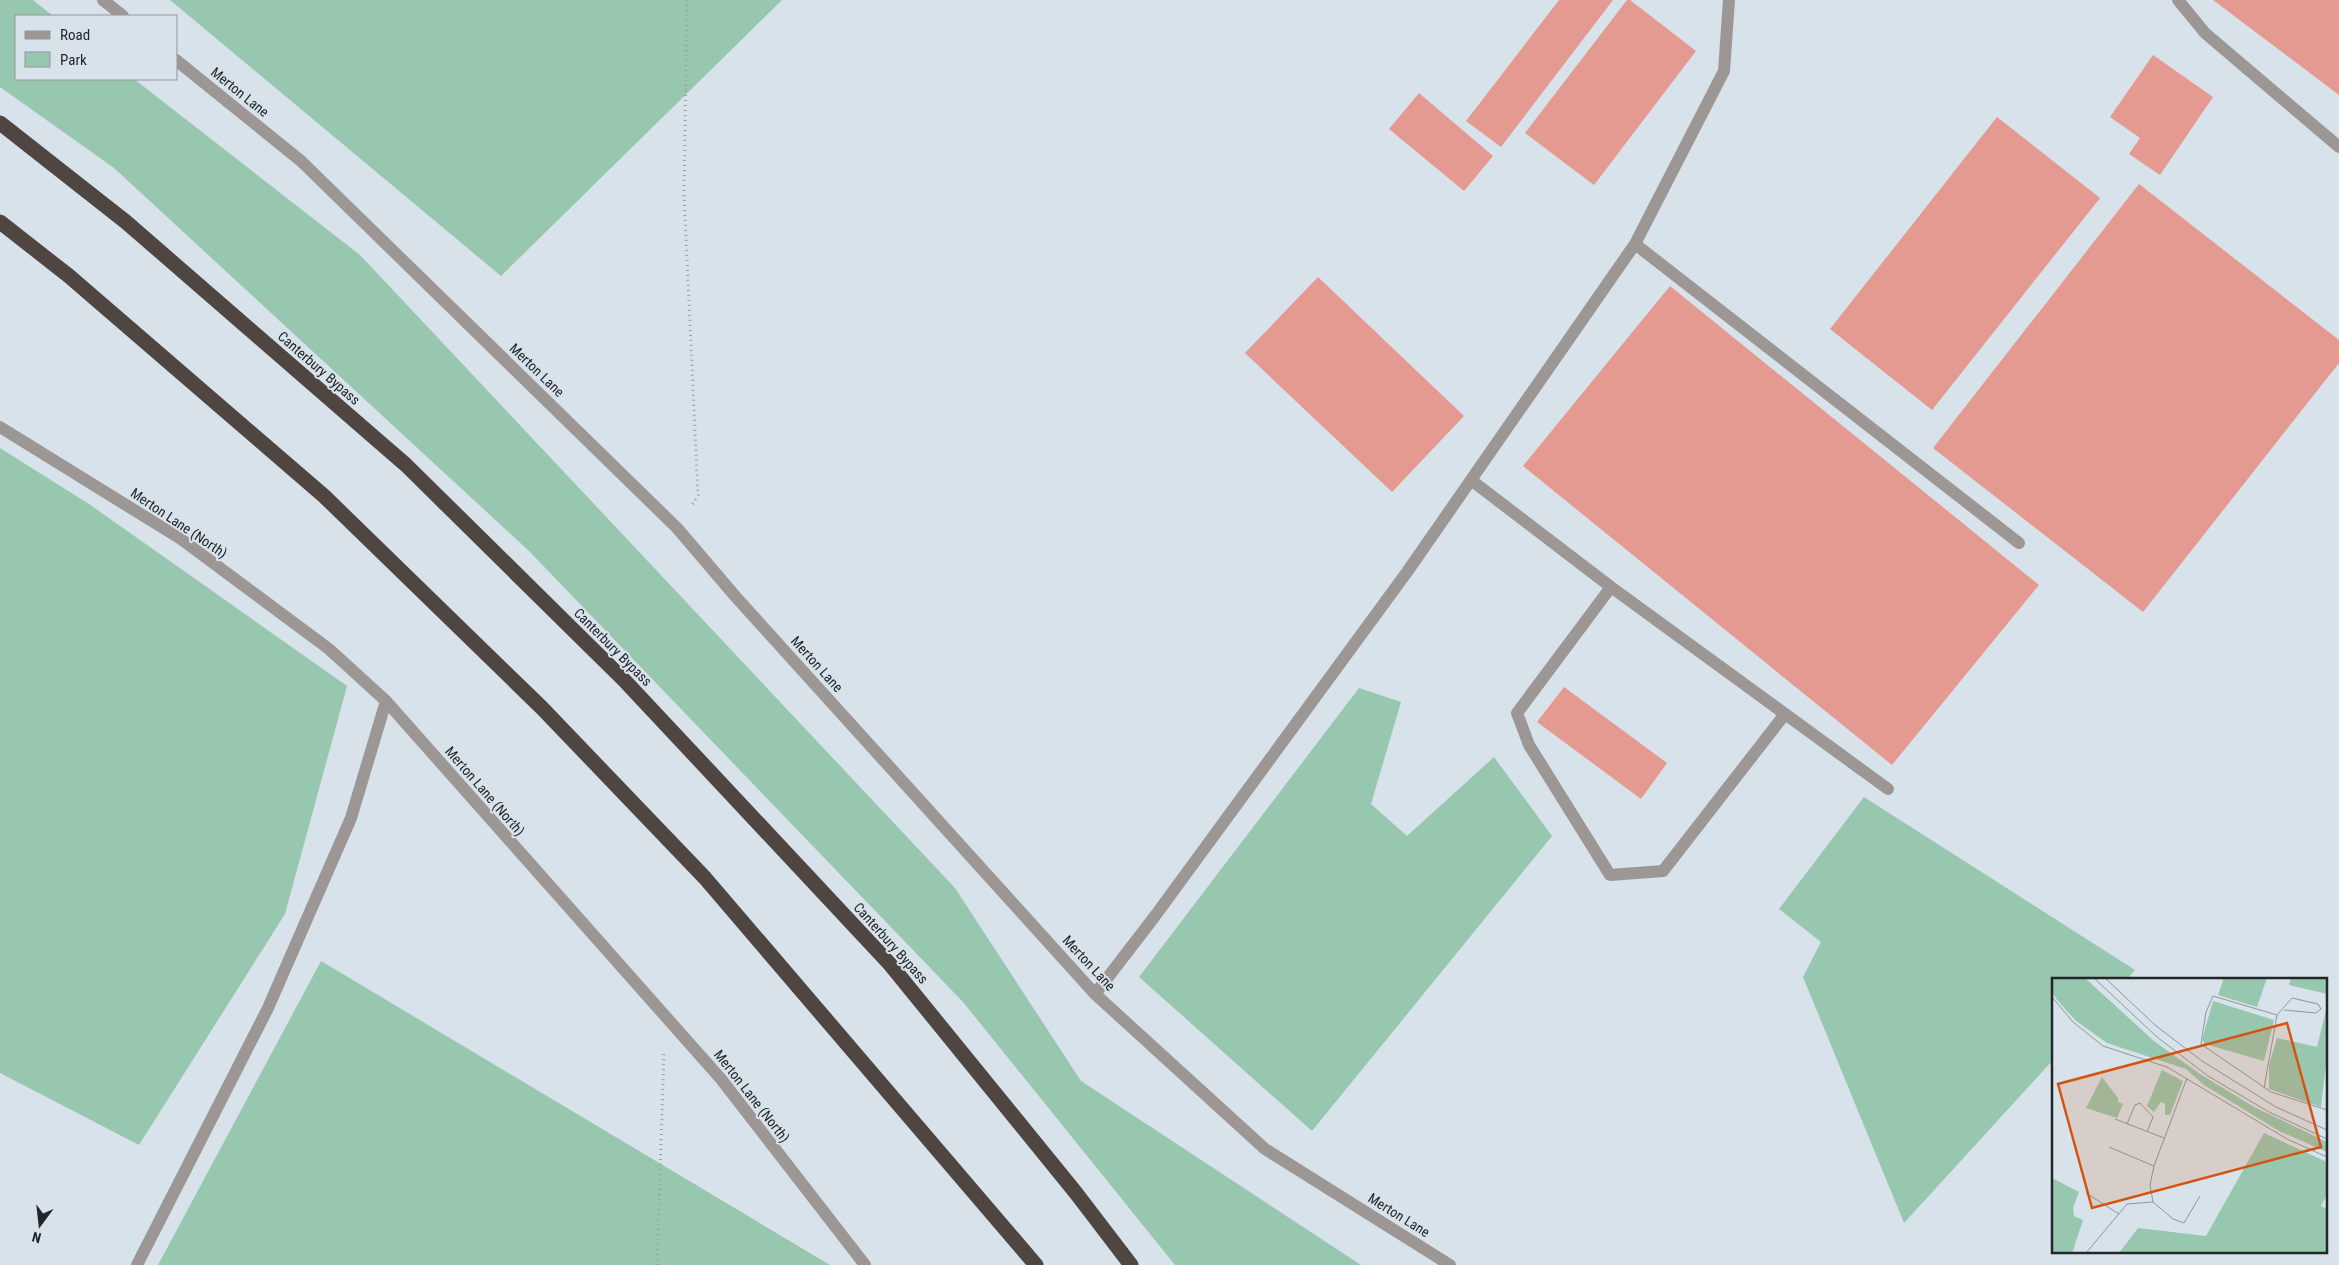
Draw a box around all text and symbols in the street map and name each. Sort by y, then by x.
legend [15,15,178,80]
text: Road [60,26,90,44]
text: Park [60,51,87,69]
street label: Merton Lane [208,64,272,120]
street label: Canterbury Bypass [275,328,363,408]
street label: Merton Lane [506,340,568,400]
street label: Merton Lane (North) [127,485,230,562]
street label: Canterbury Bypass [571,605,655,689]
street label: Merton Lane [788,633,846,695]
street label: Merton Lane (North) [441,743,528,839]
street label: Canterbury Bypass [850,899,932,987]
street label: Merton Lane [1059,932,1119,994]
inset map [2052,978,2326,1252]
street label: Merton Lane (North) [710,1047,793,1146]
street label: Merton Lane [1365,1190,1433,1240]
north arrow [15,1200,65,1250]
text: N [30,1229,43,1246]

